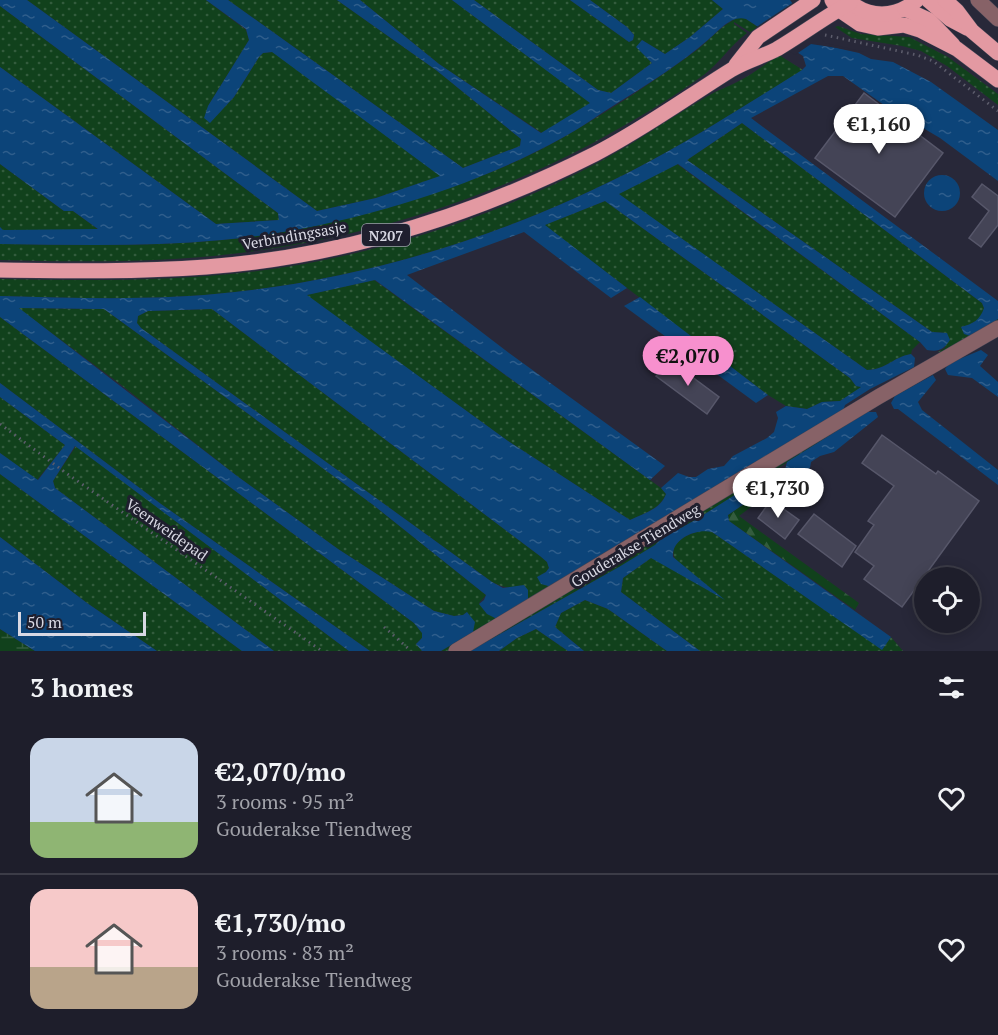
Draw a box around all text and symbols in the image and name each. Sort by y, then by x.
pin: €1,160 [830,104,928,155]
text: €1,160 [848,110,910,137]
street label: Verbindingsasje [240,216,348,254]
road number: N207 [362,224,410,246]
pin: €2,070 [639,336,737,387]
text: €2,070 [657,342,719,369]
pin: €1,730 [729,468,827,519]
text: €1,730 [747,474,809,501]
street label: Veenweidepad [122,493,212,565]
street label: Gouderakse Tiendweg [567,498,704,591]
map controls [914,567,980,633]
button: locate [914,567,980,633]
scale bar [18,609,146,636]
text: 50 m [27,611,62,633]
text: 3 homes [30,670,134,704]
icon: filters [935,671,968,704]
text: €2,070/mo [216,754,346,788]
icon: home [78,762,150,834]
icon: heart [935,782,968,815]
text: 3 rooms · 95 m² [216,788,354,815]
text: Gouderakse Tiendweg [216,815,411,842]
text: €1,730/mo [216,905,346,939]
icon: home [78,913,150,985]
icon: heart [935,933,968,966]
text: 3 rooms · 83 m² [216,939,354,966]
text: Gouderakse Tiendweg [216,966,411,993]

